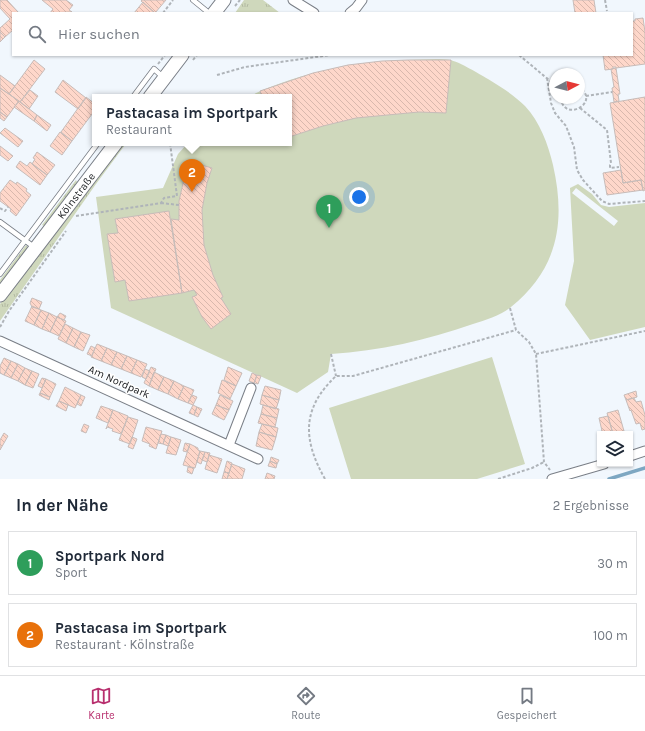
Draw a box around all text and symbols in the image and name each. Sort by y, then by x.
search box [12,12,633,56]
icon: search [26,23,48,45]
text: Hier suchen [58,25,140,43]
north arrow [549,68,585,104]
popup [92,94,292,146]
text: Pastacasa im Sportpark [106,104,278,122]
text: Restaurant [106,122,172,137]
pin: 2 [179,159,205,192]
street label: Kölnstraße [54,170,98,221]
your location [349,187,369,207]
pin: 1 [316,195,342,228]
street label: Am Nordpark [86,363,152,401]
map controls [597,431,633,467]
button: layers [597,431,633,467]
text: In der Nähe [16,495,108,515]
text: 2 Ergebnisse [553,498,629,513]
text: Sportpark Nord [55,547,165,565]
text: 1 [28,556,32,571]
text: 30 m [597,556,628,571]
text: Sport [55,565,87,580]
text: Pastacasa im Sportpark [55,619,227,637]
text: 2 [26,628,34,643]
text: 100 m [593,628,628,643]
text: Restaurant · Kölnstraße [55,637,194,652]
tab: Karte [88,685,115,722]
tab: Route [291,685,320,722]
tab: Gespeichert [497,685,557,722]

